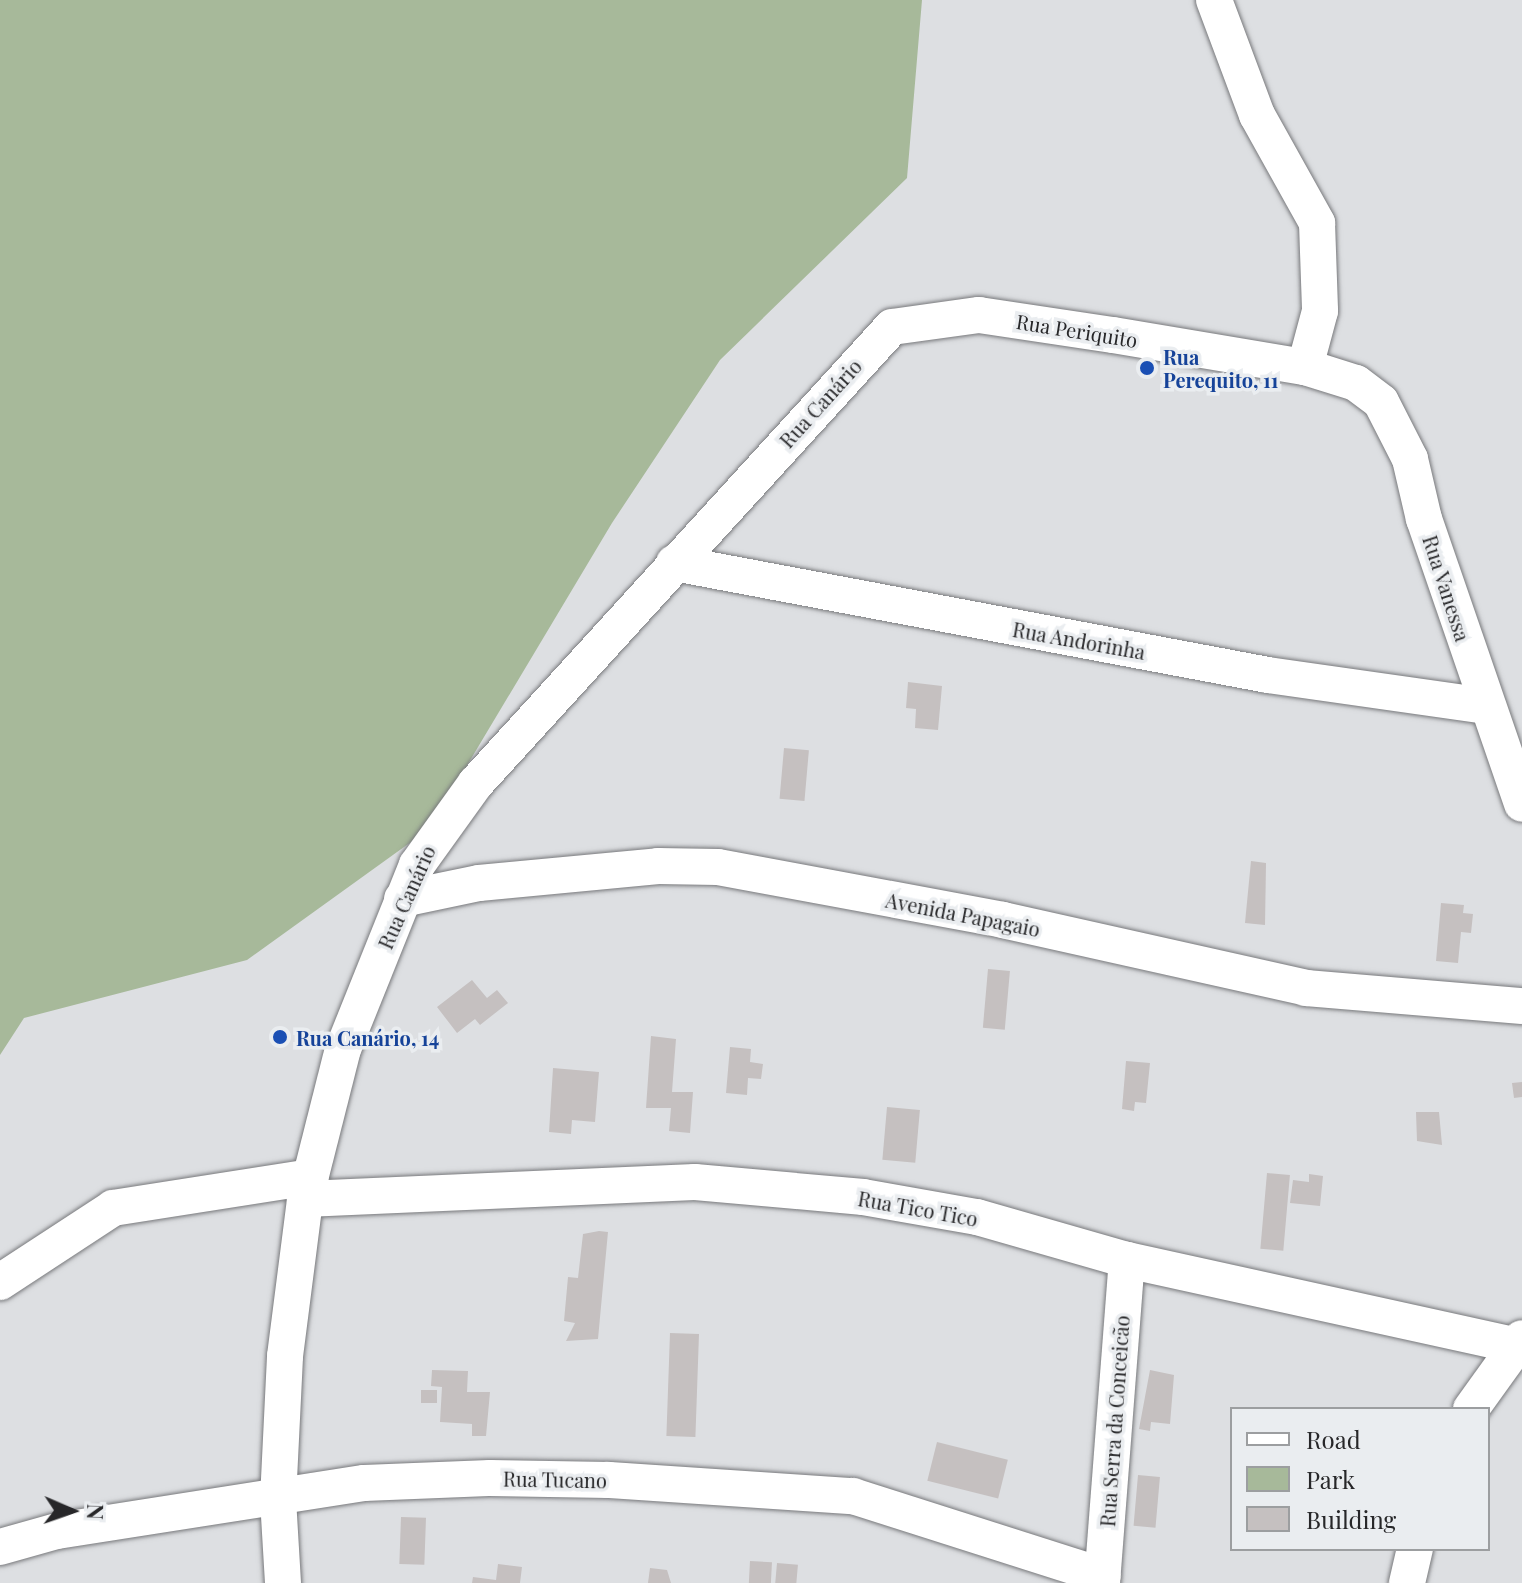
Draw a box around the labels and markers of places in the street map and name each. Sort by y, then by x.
place label: Rua Perequito, 11 [1163,344,1278,391]
marker: Rua Perequito, 11 [1138,359,1156,377]
place label: Rua Canário, 14 [296,1025,439,1049]
marker: Rua Canário, 14 [271,1028,289,1046]

